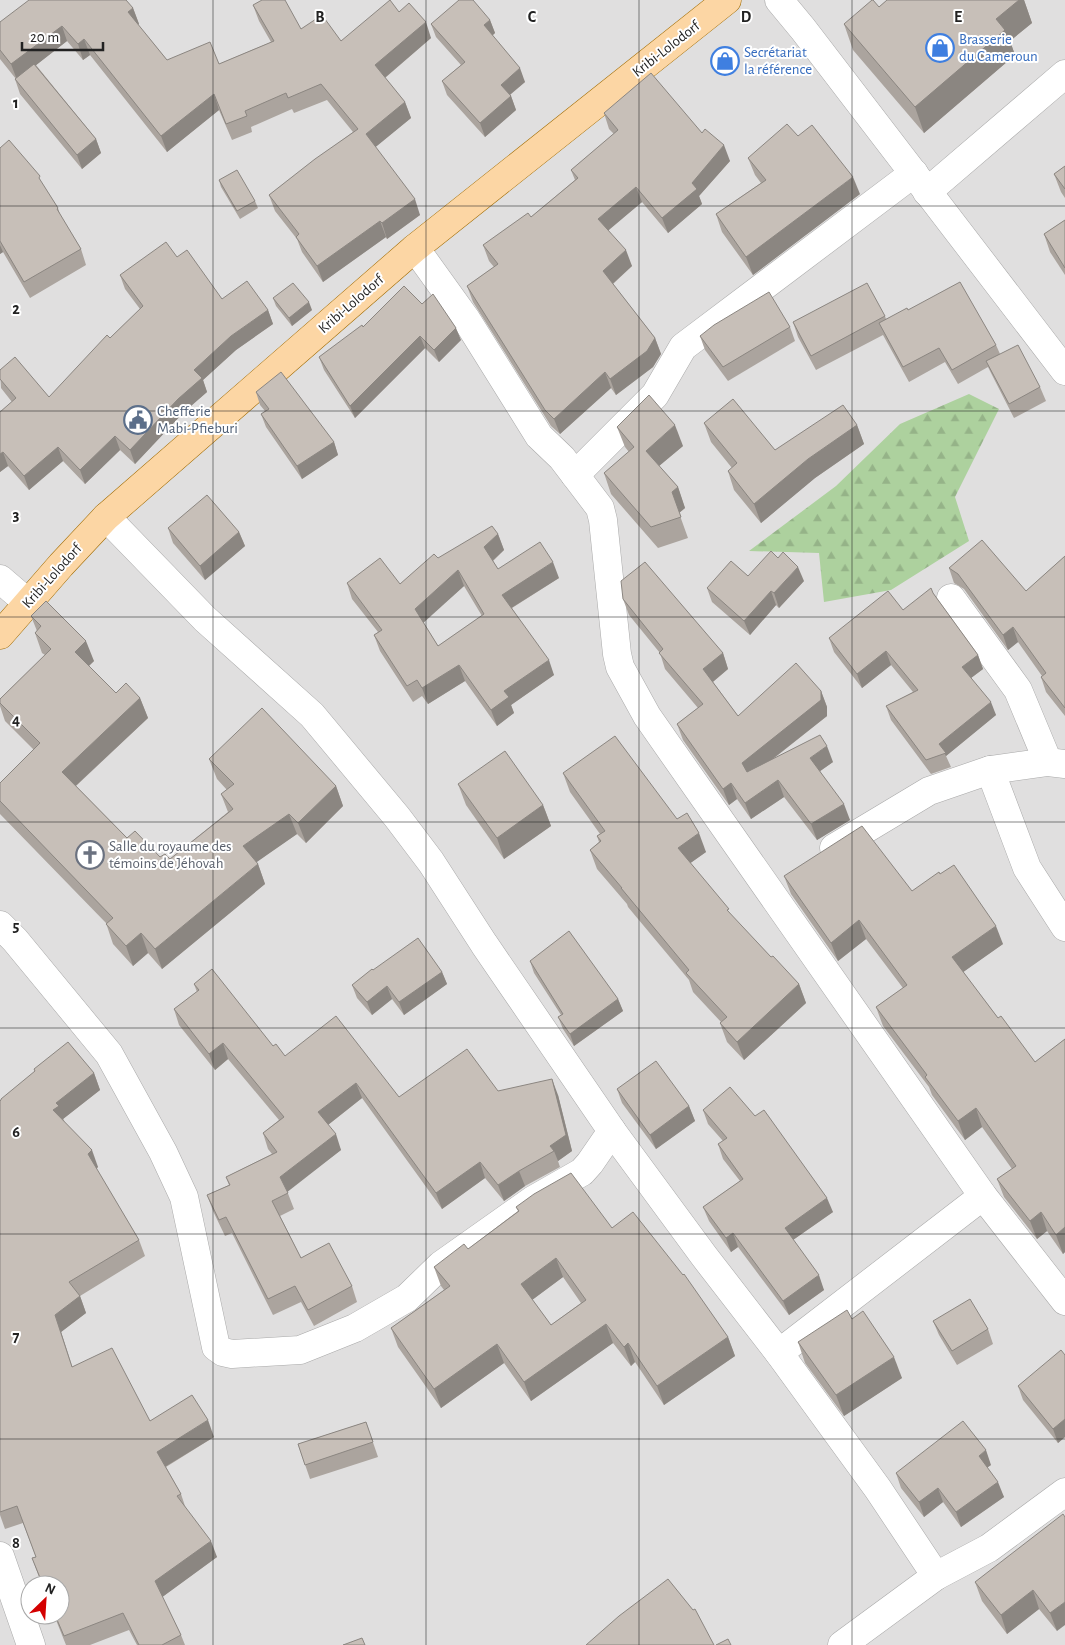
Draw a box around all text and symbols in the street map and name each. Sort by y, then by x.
text: B [315,9,325,25]
text: C [528,9,537,25]
text: D [741,9,752,25]
text: E [954,9,962,25]
street label: Kribi-Lolodorf [630,17,704,80]
scale bar [22,20,104,52]
text: 20 m [30,30,59,45]
place label: Brasserie du Cameroun [959,32,1038,64]
shop icon: Brasserie du Cameroun [925,33,955,63]
place label: Secrétariat la référence [744,45,812,77]
shop icon: Secrétariat la référence [710,46,740,76]
text: 1 [13,95,19,111]
street label: Kribi-Lolodorf [316,271,388,336]
text: 2 [12,301,20,317]
place label: Chefferie Mabi-Pfieburi [157,404,238,436]
public building icon: Chefferie Mabi-Pfieburi [123,405,153,435]
text: 3 [13,507,20,523]
street label: Kribi-Lolodorf [19,540,86,611]
text: 4 [12,712,20,728]
place label: Salle du royaume des témoins de Jéhovah [109,839,232,871]
church icon: Salle du royaume des témoins de Jéhovah [75,840,105,870]
text: 5 [13,918,20,934]
text: 6 [12,1124,20,1140]
text: 7 [13,1329,20,1345]
text: 8 [12,1535,20,1551]
north arrow [20,1575,70,1625]
text: N [43,1581,57,1598]

